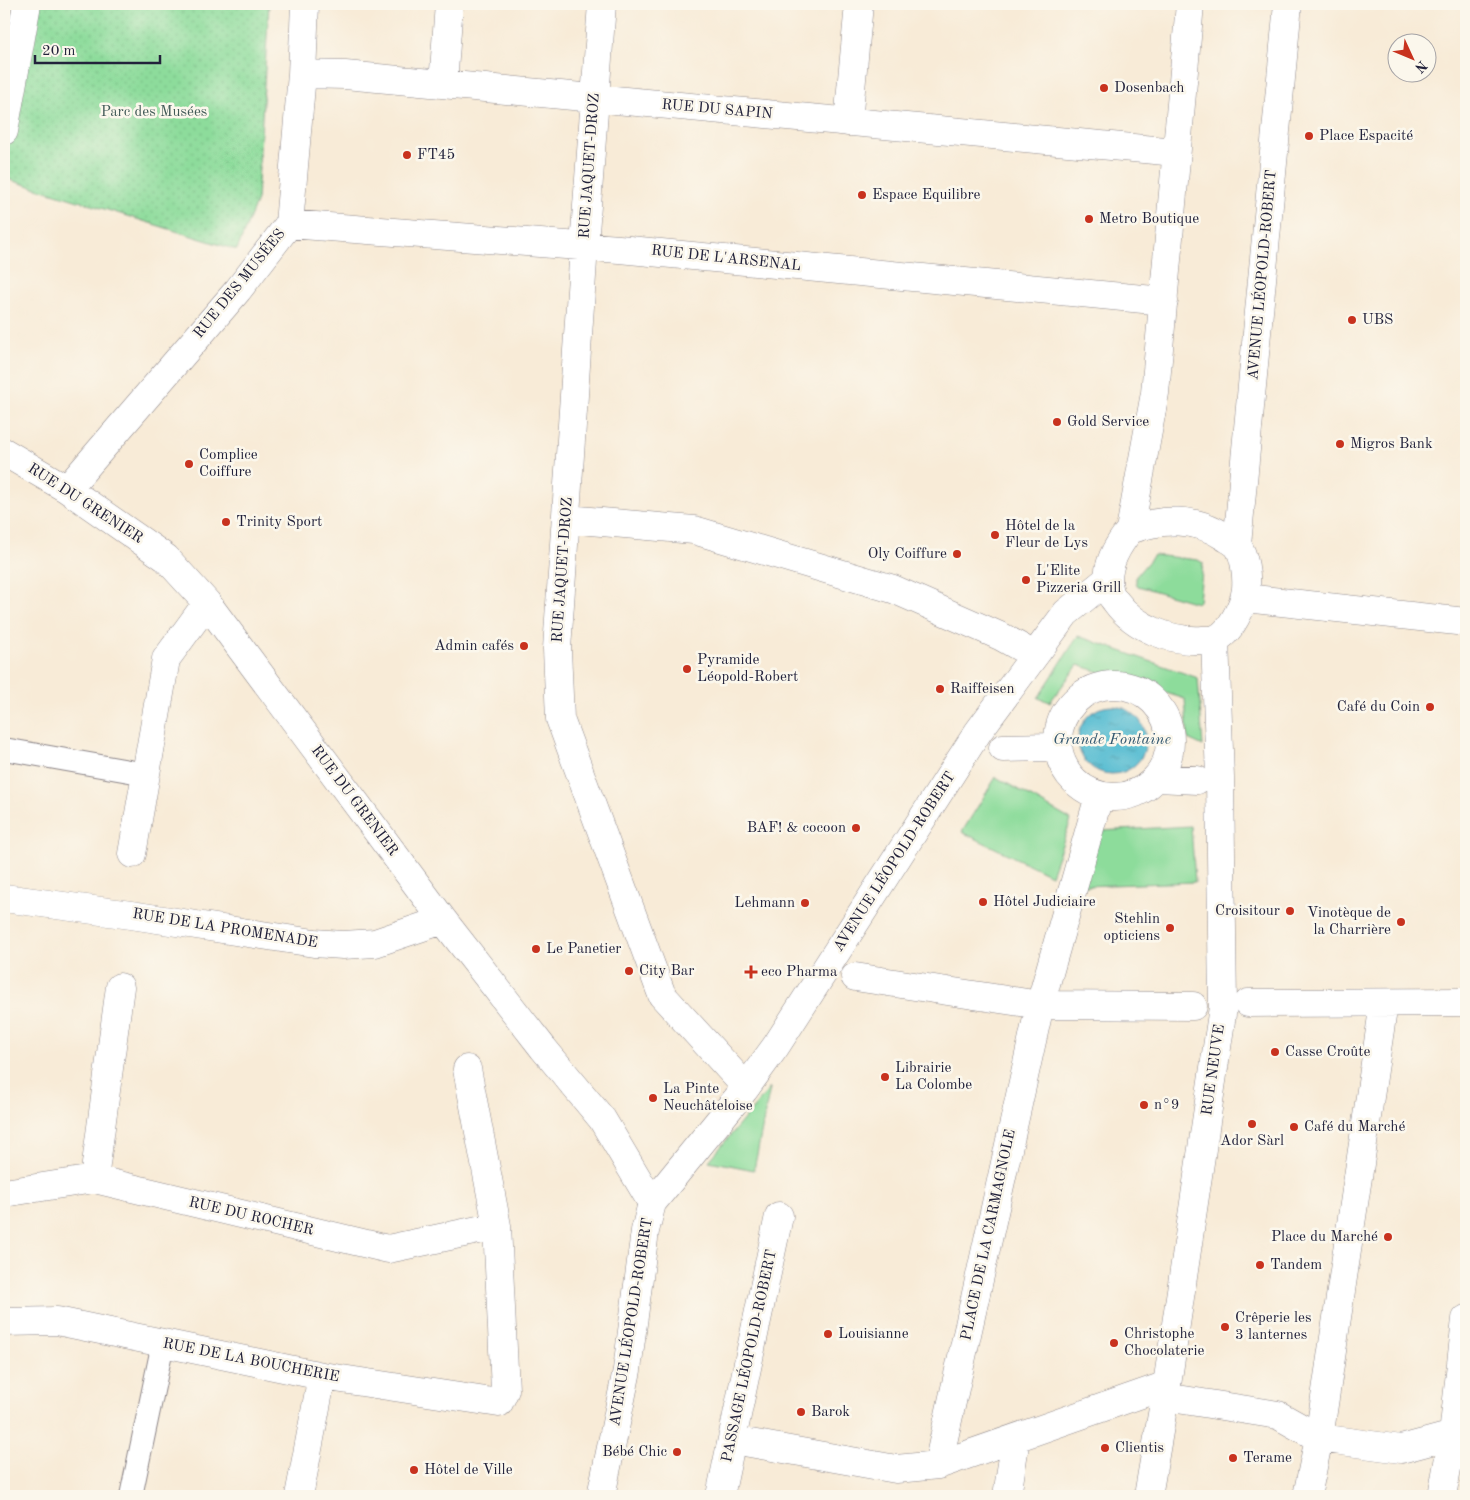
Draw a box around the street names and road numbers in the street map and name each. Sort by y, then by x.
street label: RUE JAQUET-DROZ [577,93,603,239]
street label: RUE DU SAPIN [661,98,774,122]
street label: AVENUE LÉOPOLD-ROBERT [1243,169,1280,381]
street label: RUE DES MUSÉES [189,225,288,341]
street label: RUE DE L'ARSENAL [650,244,802,274]
street label: RUE DU GRENIER [25,461,145,547]
street label: RUE JAQUET-DROZ [550,497,576,643]
street label: RUE DU GRENIER [308,743,400,859]
street label: AVENUE LÉOPOLD-ROBERT [829,768,959,955]
street label: RUE DE LA PROMENADE [131,907,319,951]
street label: RUE NEUVE [1200,1023,1228,1117]
street label: PLACE DE LA CARMAGNOLE [959,1128,1019,1342]
street label: RUE DU ROCHER [187,1195,315,1239]
street label: AVENUE LÉOPOLD-ROBERT [605,1216,656,1427]
street label: PASSAGE LÉOPOLD-ROBERT [717,1248,780,1464]
street label: RUE DE LA BOUCHERIE [162,1337,340,1385]

